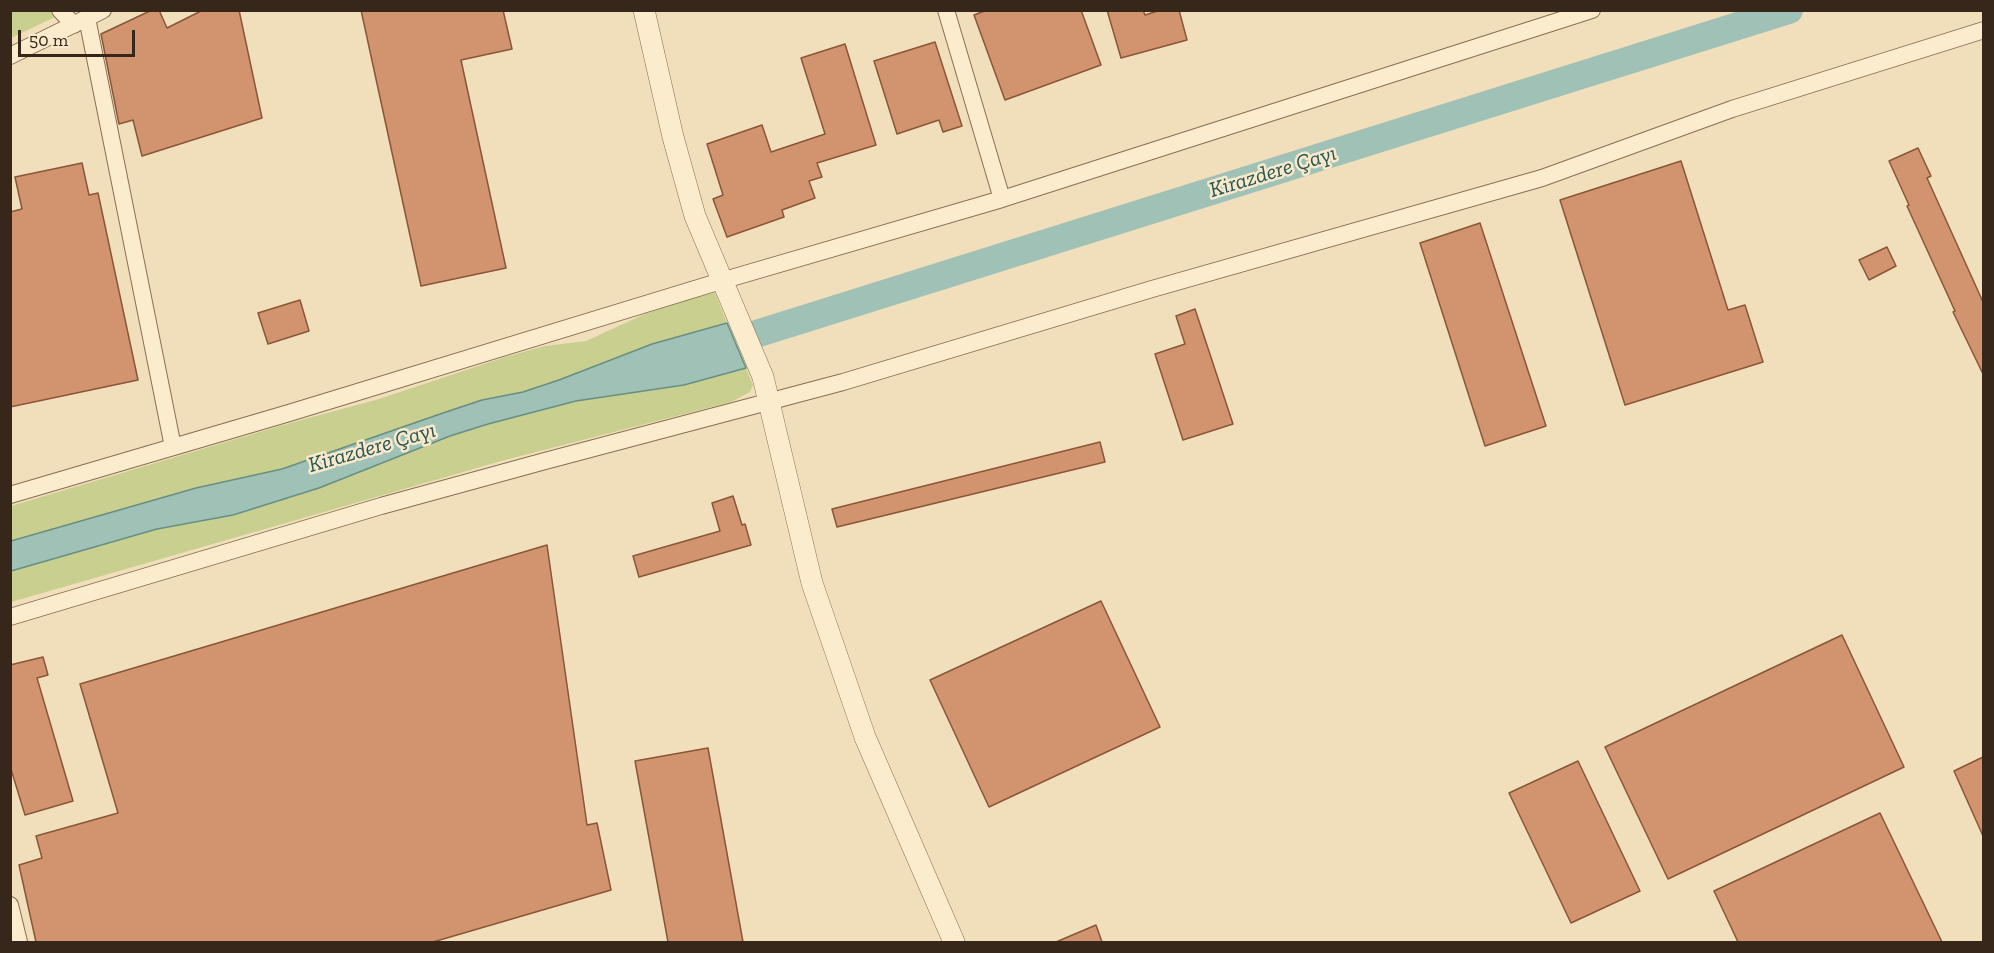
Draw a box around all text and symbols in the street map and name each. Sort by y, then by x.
scale bar [21,18,138,56]
text: 50 m [29,29,68,51]
water label: Kirazdere Çayı [1206,140,1340,204]
water label: Kirazdere Çayı [305,417,439,479]

